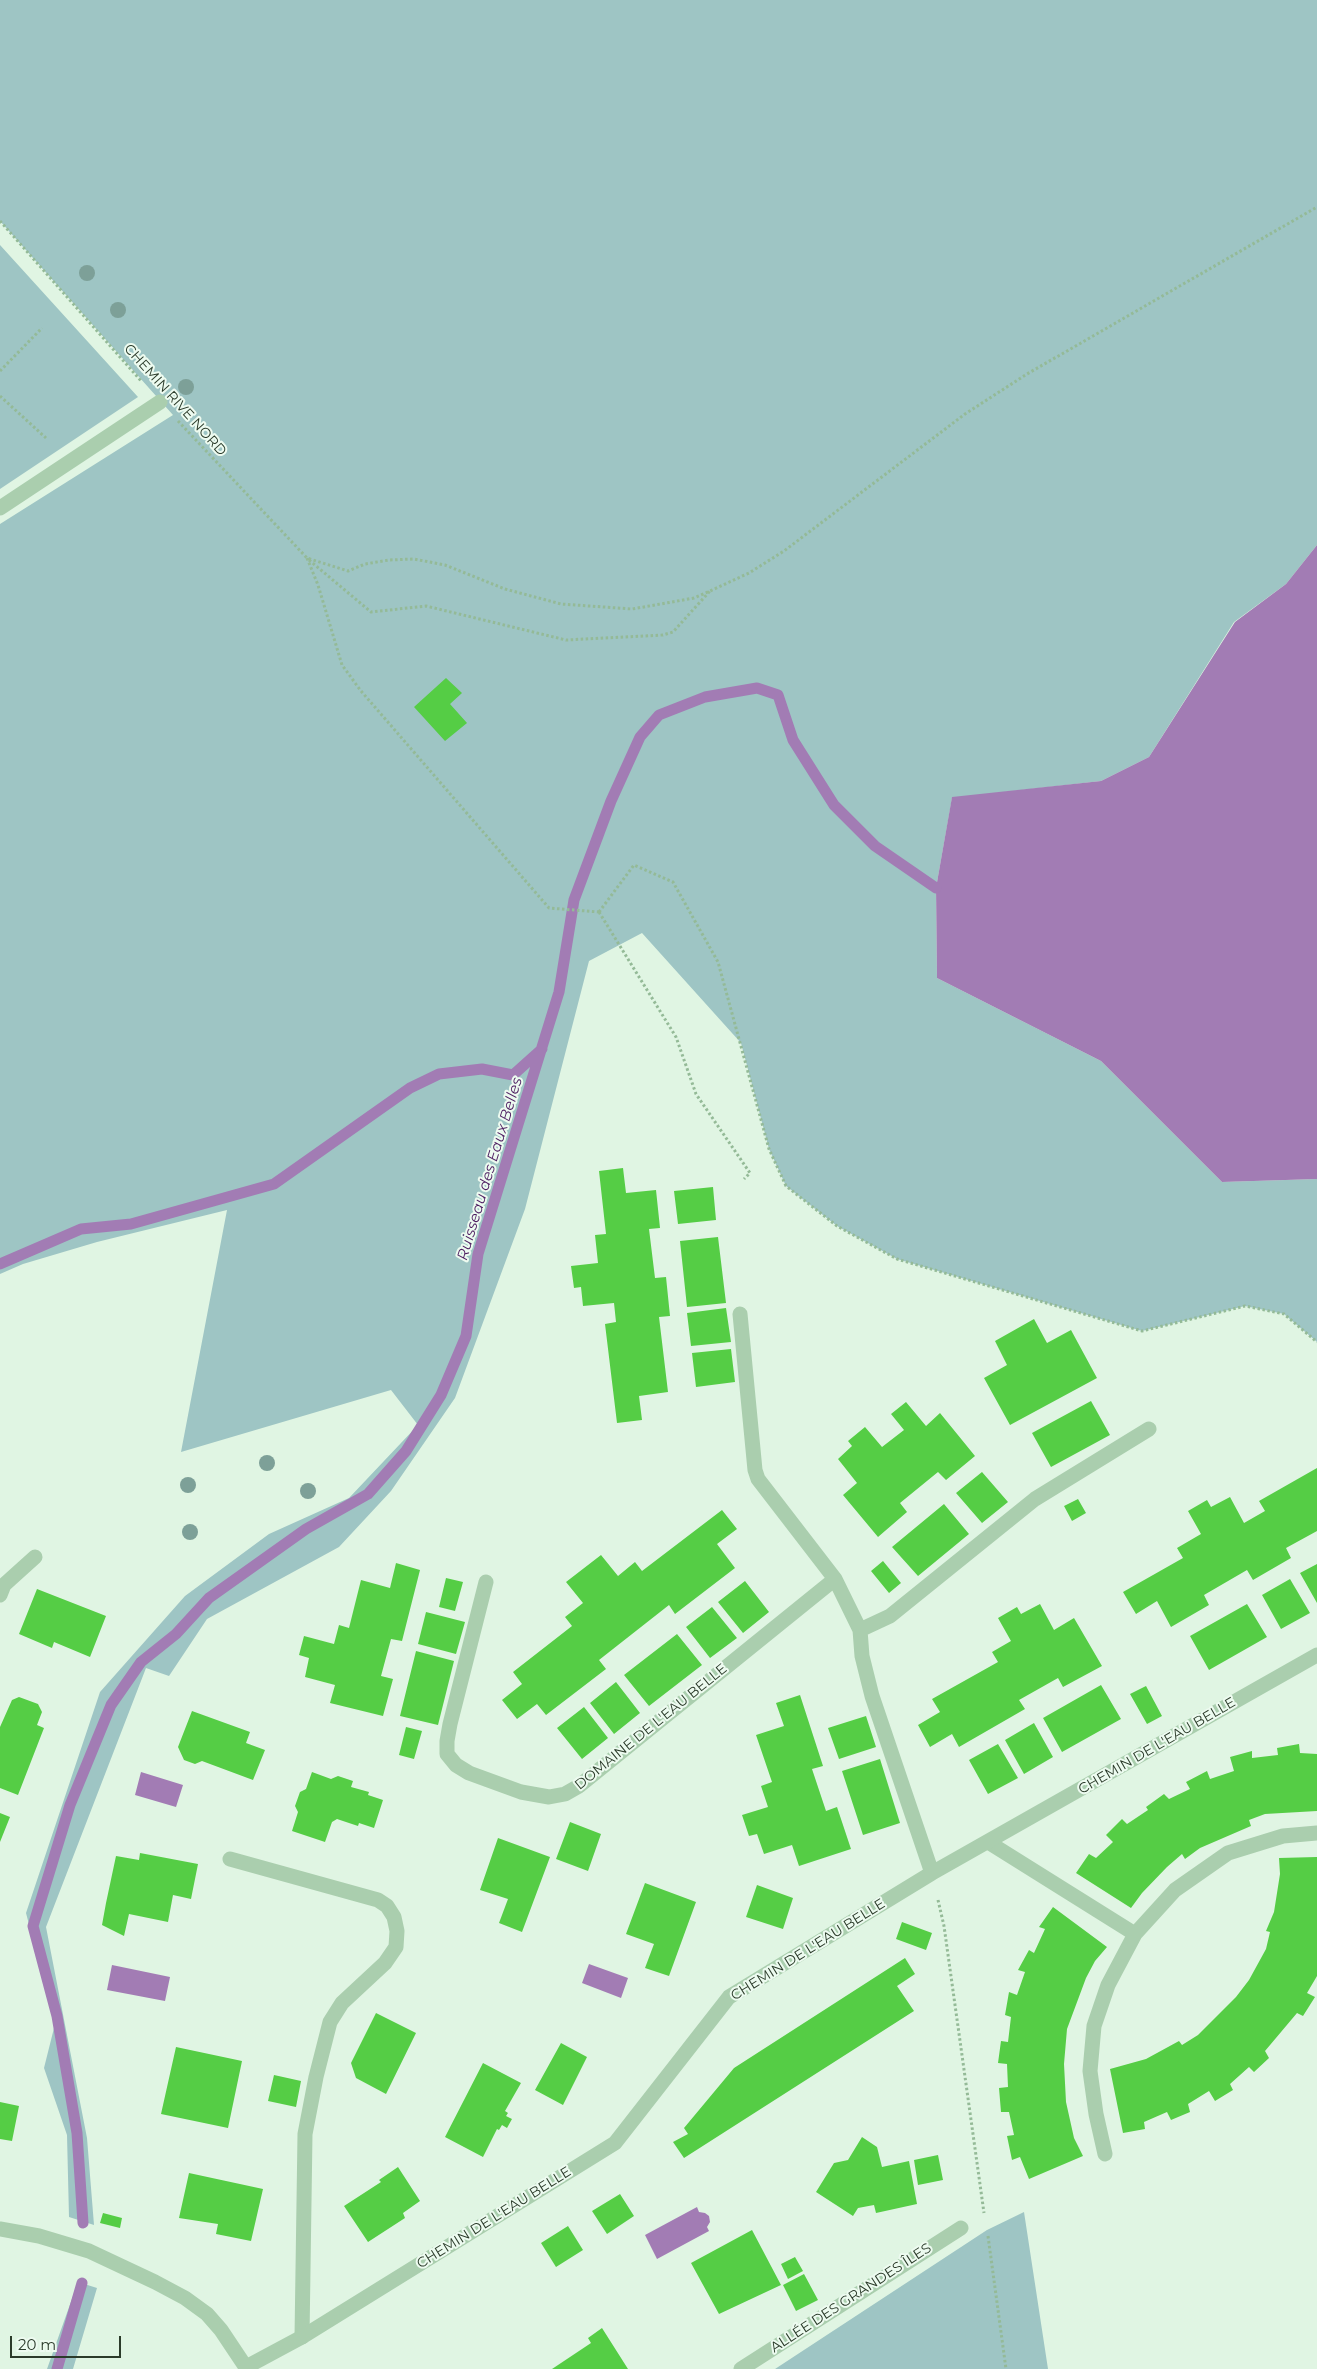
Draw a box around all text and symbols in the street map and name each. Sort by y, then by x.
street label: CHEMIN RIVE NORD [120,341,230,459]
water label: Ruisseau des Eaux Belles [454,1075,526,1263]
street label: DOMAINE DE L'EAU BELLE [572,1660,730,1794]
street label: CHEMIN DE L'EAU BELLE [1075,1694,1239,1798]
street label: CHEMIN DE L'EAU BELLE [728,1896,888,2004]
street label: CHEMIN DE L'EAU BELLE [414,2164,574,2272]
street label: ALLÉE DES GRANDES ÎLES [768,2240,934,2356]
scale bar [12,2326,124,2358]
text: 20 m [18,2335,56,2354]

